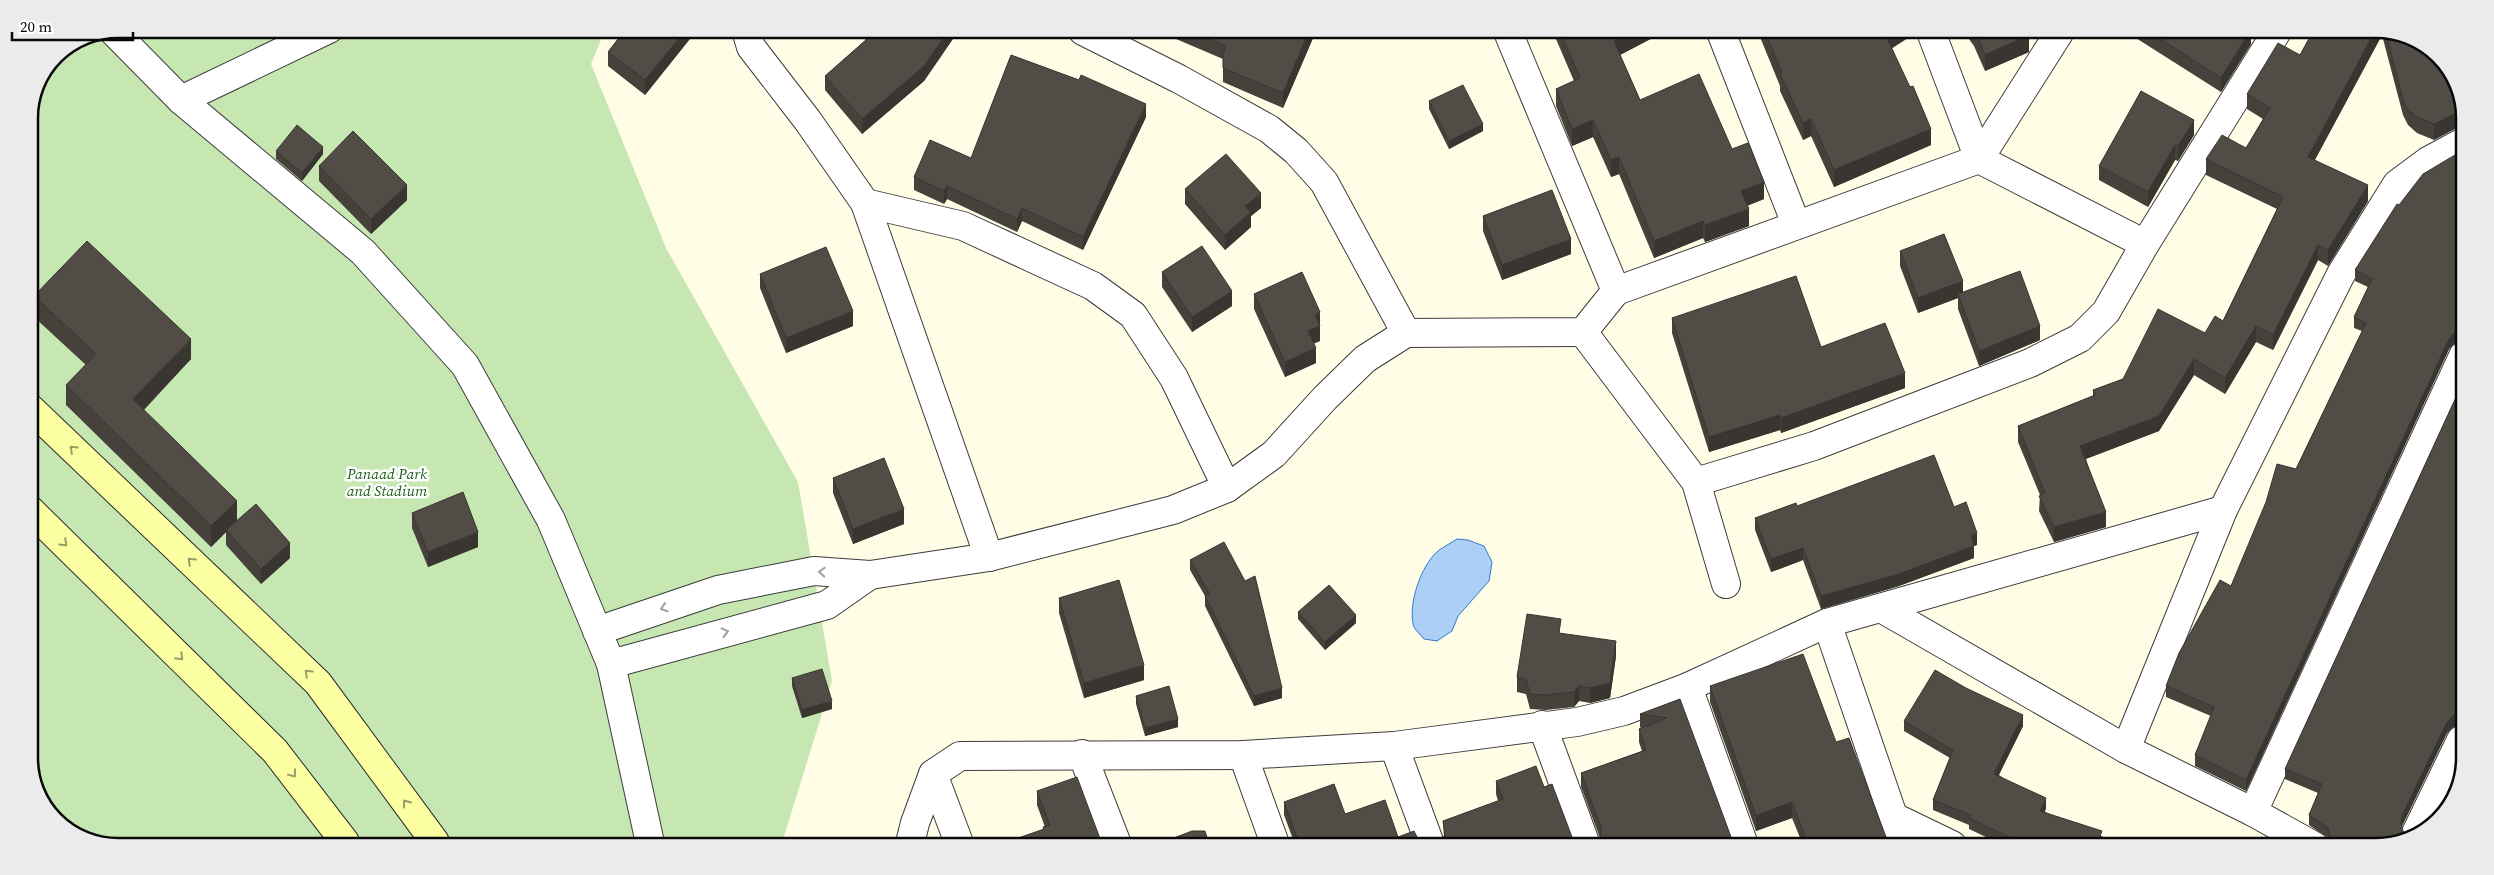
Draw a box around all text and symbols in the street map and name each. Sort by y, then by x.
scale bar [12,10,134,42]
text: 20 m [20,16,52,37]
one-way arrow [70,446,79,455]
park label: Panaad Park and Stadium [346,463,428,501]
one-way arrow [58,537,67,546]
one-way arrow [188,558,197,567]
one-way arrow [817,566,825,577]
one-way arrow [660,602,669,612]
one-way arrow [721,628,729,638]
one-way arrow [174,651,183,660]
one-way arrow [305,670,314,679]
one-way arrow [287,768,295,777]
one-way arrow [403,799,412,809]

